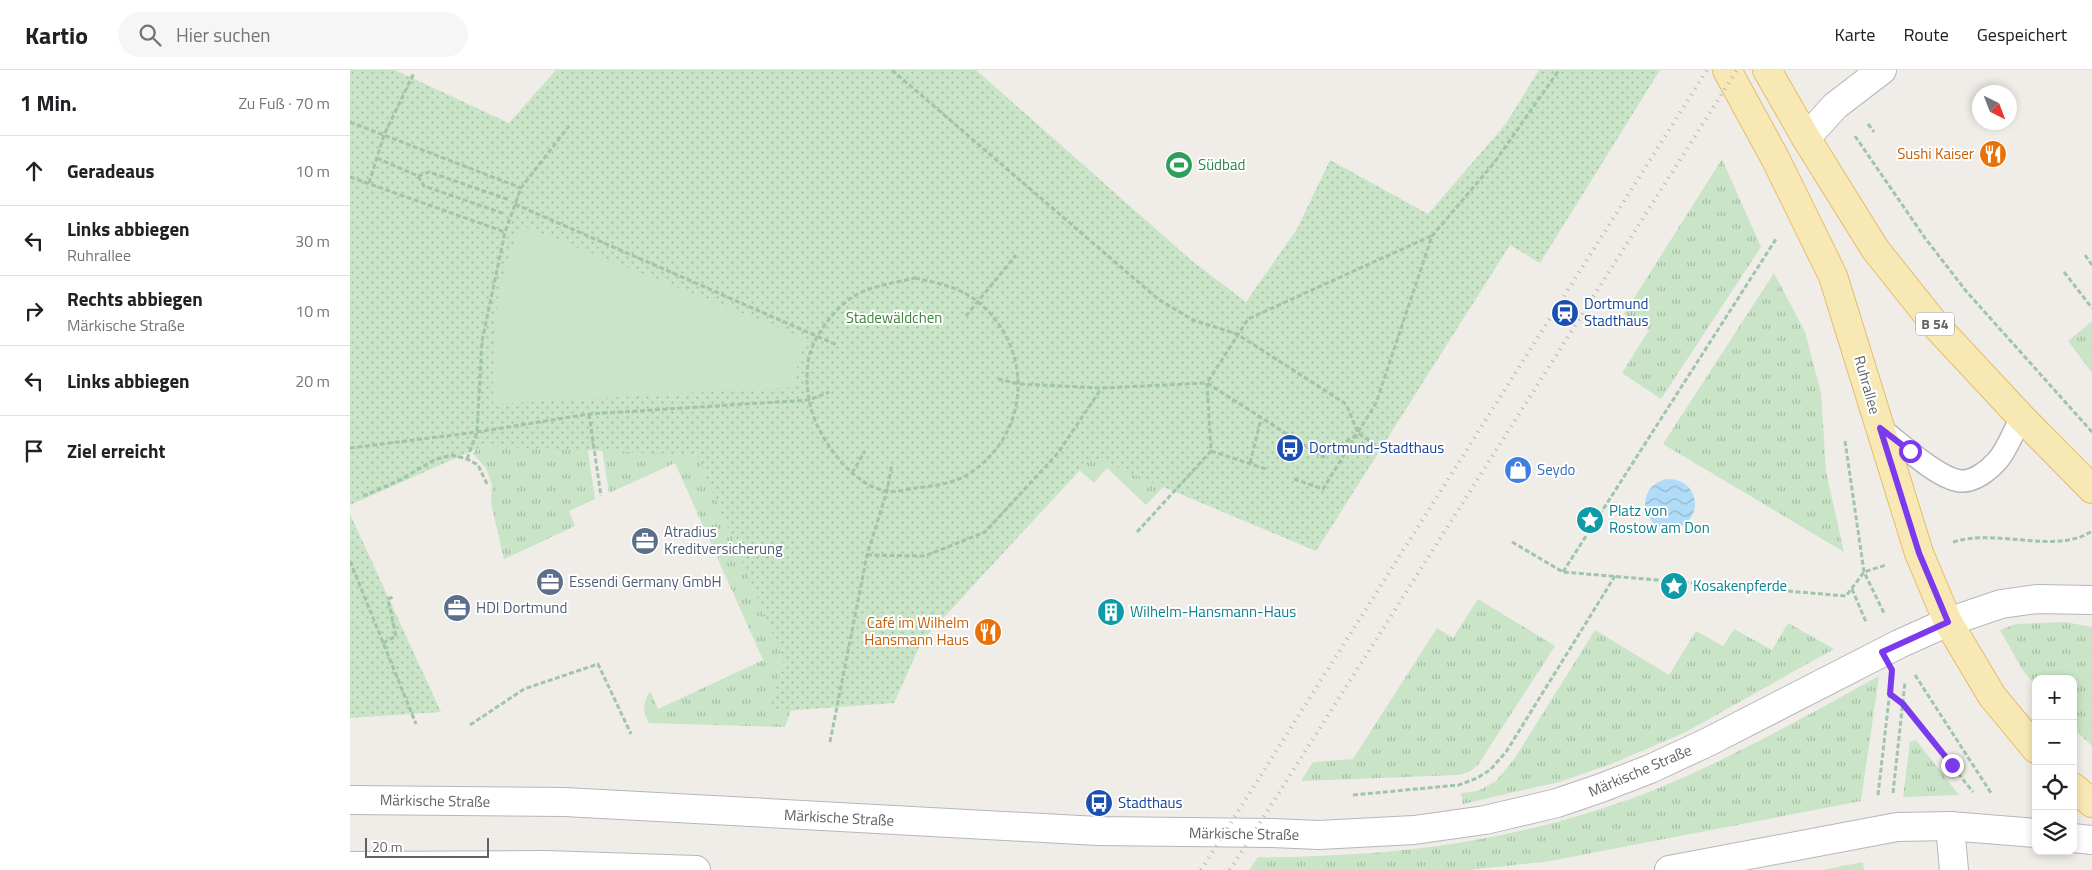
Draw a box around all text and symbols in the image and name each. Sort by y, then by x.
search box [118,12,468,57]
text: Kartio [25,17,88,53]
text: Hier suchen [176,20,271,49]
icon: search [136,21,164,49]
text: Karte [1834,21,1875,48]
text: Route [1903,21,1949,48]
text: Gespeichert [1977,21,2067,48]
north arrow [1972,85,2017,130]
text: 1 Min. [20,87,77,119]
text: Zu Fuß · 70 m [238,91,330,115]
restaurant icon: Sushi Kaiser [1978,139,2008,169]
place label: Sushi Kaiser [1897,142,1974,165]
sports icon: Südbad [1164,150,1194,180]
place label: Südbad [1198,153,1245,176]
text: Geradeaus [67,156,154,185]
icon: ahead [20,157,48,185]
text: 10 m [295,159,330,183]
text: Links abbiegen [67,214,190,243]
icon: left [20,227,48,255]
text: 30 m [295,229,330,253]
text: Ruhrallee [67,243,131,267]
text: Rechts abbiegen [67,284,203,313]
place label: Dortmund Stadthaus [1584,292,1649,332]
icon: right [20,297,48,325]
station icon: Dortmund Stadthaus [1550,298,1580,328]
text: 10 m [295,299,330,323]
park label: Stadewäldchen [846,306,942,329]
road number: B 54 [1916,312,1954,336]
text: Märkische Straße [67,313,185,337]
street label: Ruhrallee [1848,353,1887,417]
text: Links abbiegen [67,366,190,395]
icon: left [20,367,48,395]
text: 20 m [295,369,330,393]
bus stop icon: Dortmund-Stadthaus [1275,433,1305,463]
text: Ziel erreicht [67,436,165,465]
place label: Dortmund-Stadthaus [1309,436,1444,459]
icon: arrive [20,437,48,465]
route start [1899,440,1922,463]
shop icon: Seydo [1503,455,1533,485]
place label: Seydo [1537,458,1576,481]
place label: Platz von Rostow am Don [1609,499,1710,539]
place icon: Platz von Rostow am Don [1575,505,1605,535]
place label: Atradius Kreditversicherung [664,520,783,560]
office icon: Atradius Kreditversicherung [630,526,660,556]
office icon: Essendi Germany GmbH [535,567,565,597]
place label: Essendi Germany GmbH [569,570,722,593]
place icon: Kosakenpferde [1659,571,1689,601]
place label: Kosakenpferde [1693,574,1787,597]
office icon: HDI Dortmund [442,593,472,623]
place label: HDI Dortmund [476,596,567,619]
building icon: Wilhelm-Hansmann-Haus [1096,597,1126,627]
place label: Wilhelm-Hansmann-Haus [1130,600,1296,623]
place label: Café im Wilhelm Hansmann Haus [864,611,969,651]
restaurant icon: Café im Wilhelm Hansmann Haus [973,617,1003,647]
map controls [2032,675,2077,855]
button: + [2032,675,2077,720]
button: − [2032,720,2077,765]
street label: Märkische Straße [1585,738,1695,803]
route end [1941,754,1964,777]
button: locate [2032,765,2077,810]
street label: Märkische Straße [380,788,490,813]
bus stop icon: Stadthaus [1084,788,1114,818]
place label: Stadthaus [1118,791,1183,814]
street label: Märkische Straße [783,803,895,832]
button: layers [2032,810,2077,855]
street label: Märkische Straße [1189,821,1299,846]
scale bar [365,835,489,858]
text: 20 m [372,836,402,857]

